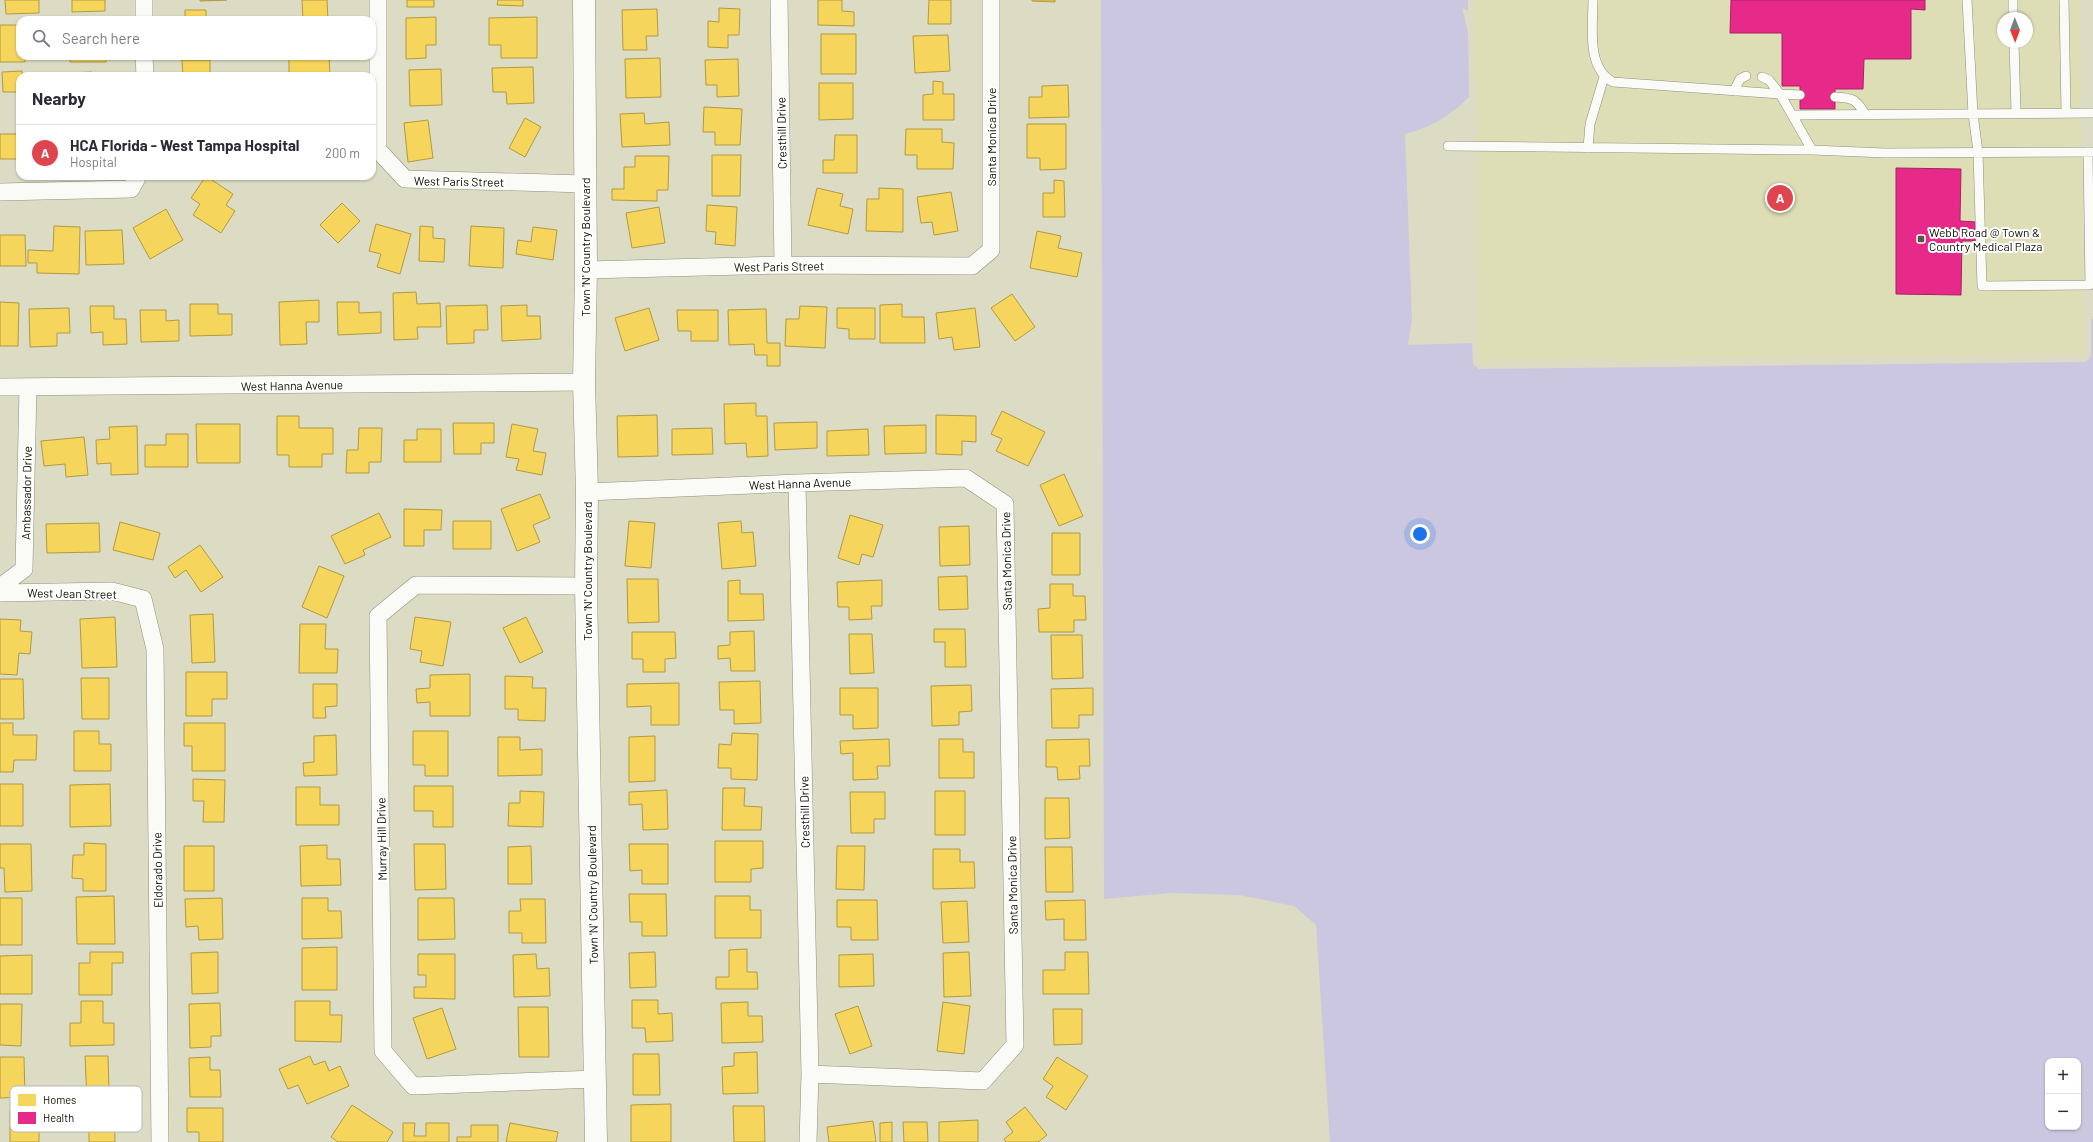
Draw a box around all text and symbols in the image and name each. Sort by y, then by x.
north arrow [1997,12,2033,48]
search box [16,16,376,60]
icon: search [30,27,52,49]
text: Search here [62,29,140,47]
text: Nearby [32,88,86,108]
street label: Santa Monica Drive [984,88,998,186]
street label: Cresthill Drive [773,97,789,169]
text: HCA Florida - West Tampa Hospital [70,136,299,154]
text: A [41,145,49,161]
text: 200 m [325,145,360,161]
text: Hospital [70,154,117,170]
street label: West Paris Street [414,173,504,189]
street label: Town 'N' Country Boulevard [578,177,592,317]
pin: A [1767,183,1793,213]
place label: Webb Road @ Town & Country Medical Plaza [1929,225,2042,253]
marker: Webb Road @ Town & Country Medical Plaza [1916,234,1926,244]
street label: West Paris Street [734,258,824,274]
street label: West Hanna Avenue [241,377,343,393]
street label: Ambassador Drive [18,446,34,540]
street label: West Hanna Avenue [749,474,851,492]
street label: Town 'N' Country Boulevard [580,501,594,641]
street label: Santa Monica Drive [998,512,1014,610]
your location [1410,524,1430,544]
street label: West Jean Street [27,585,117,601]
street label: Cresthill Drive [796,776,812,848]
street label: Murray Hill Drive [373,797,389,881]
street label: Town 'N' Country Boulevard [584,825,600,965]
street label: Eldorado Drive [149,832,165,908]
street label: Santa Monica Drive [1004,836,1020,934]
map controls [2045,1058,2081,1130]
button: + [2045,1058,2081,1094]
legend [10,1086,142,1132]
text: Homes [43,1093,76,1106]
button: − [2045,1094,2081,1130]
text: Health [43,1111,74,1124]

